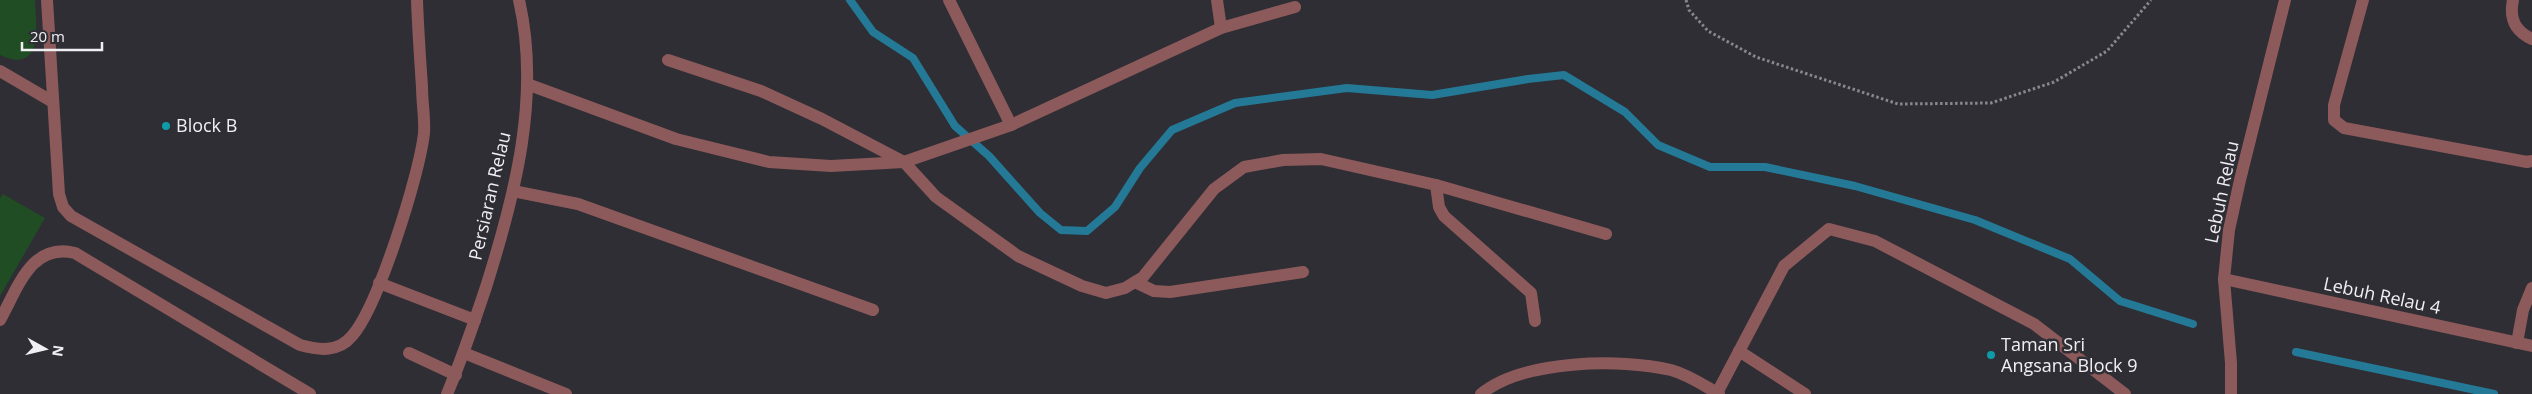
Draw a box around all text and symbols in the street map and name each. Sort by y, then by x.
scale bar [22,20,102,52]
text: 20 m [30,26,65,46]
place label: Block B [176,113,237,137]
marker: Block B [160,120,172,132]
street label: Persiaran Relau [463,129,515,262]
street label: Lebuh Relau [2198,138,2244,245]
street label: Lebuh Relau 4 [2321,271,2443,319]
north arrow [20,324,70,374]
place label: Taman Sri Angsana Block 9 [2001,332,2138,377]
text: N [48,344,69,358]
marker: Taman Sri Angsana Block 9 [1985,349,1997,361]

